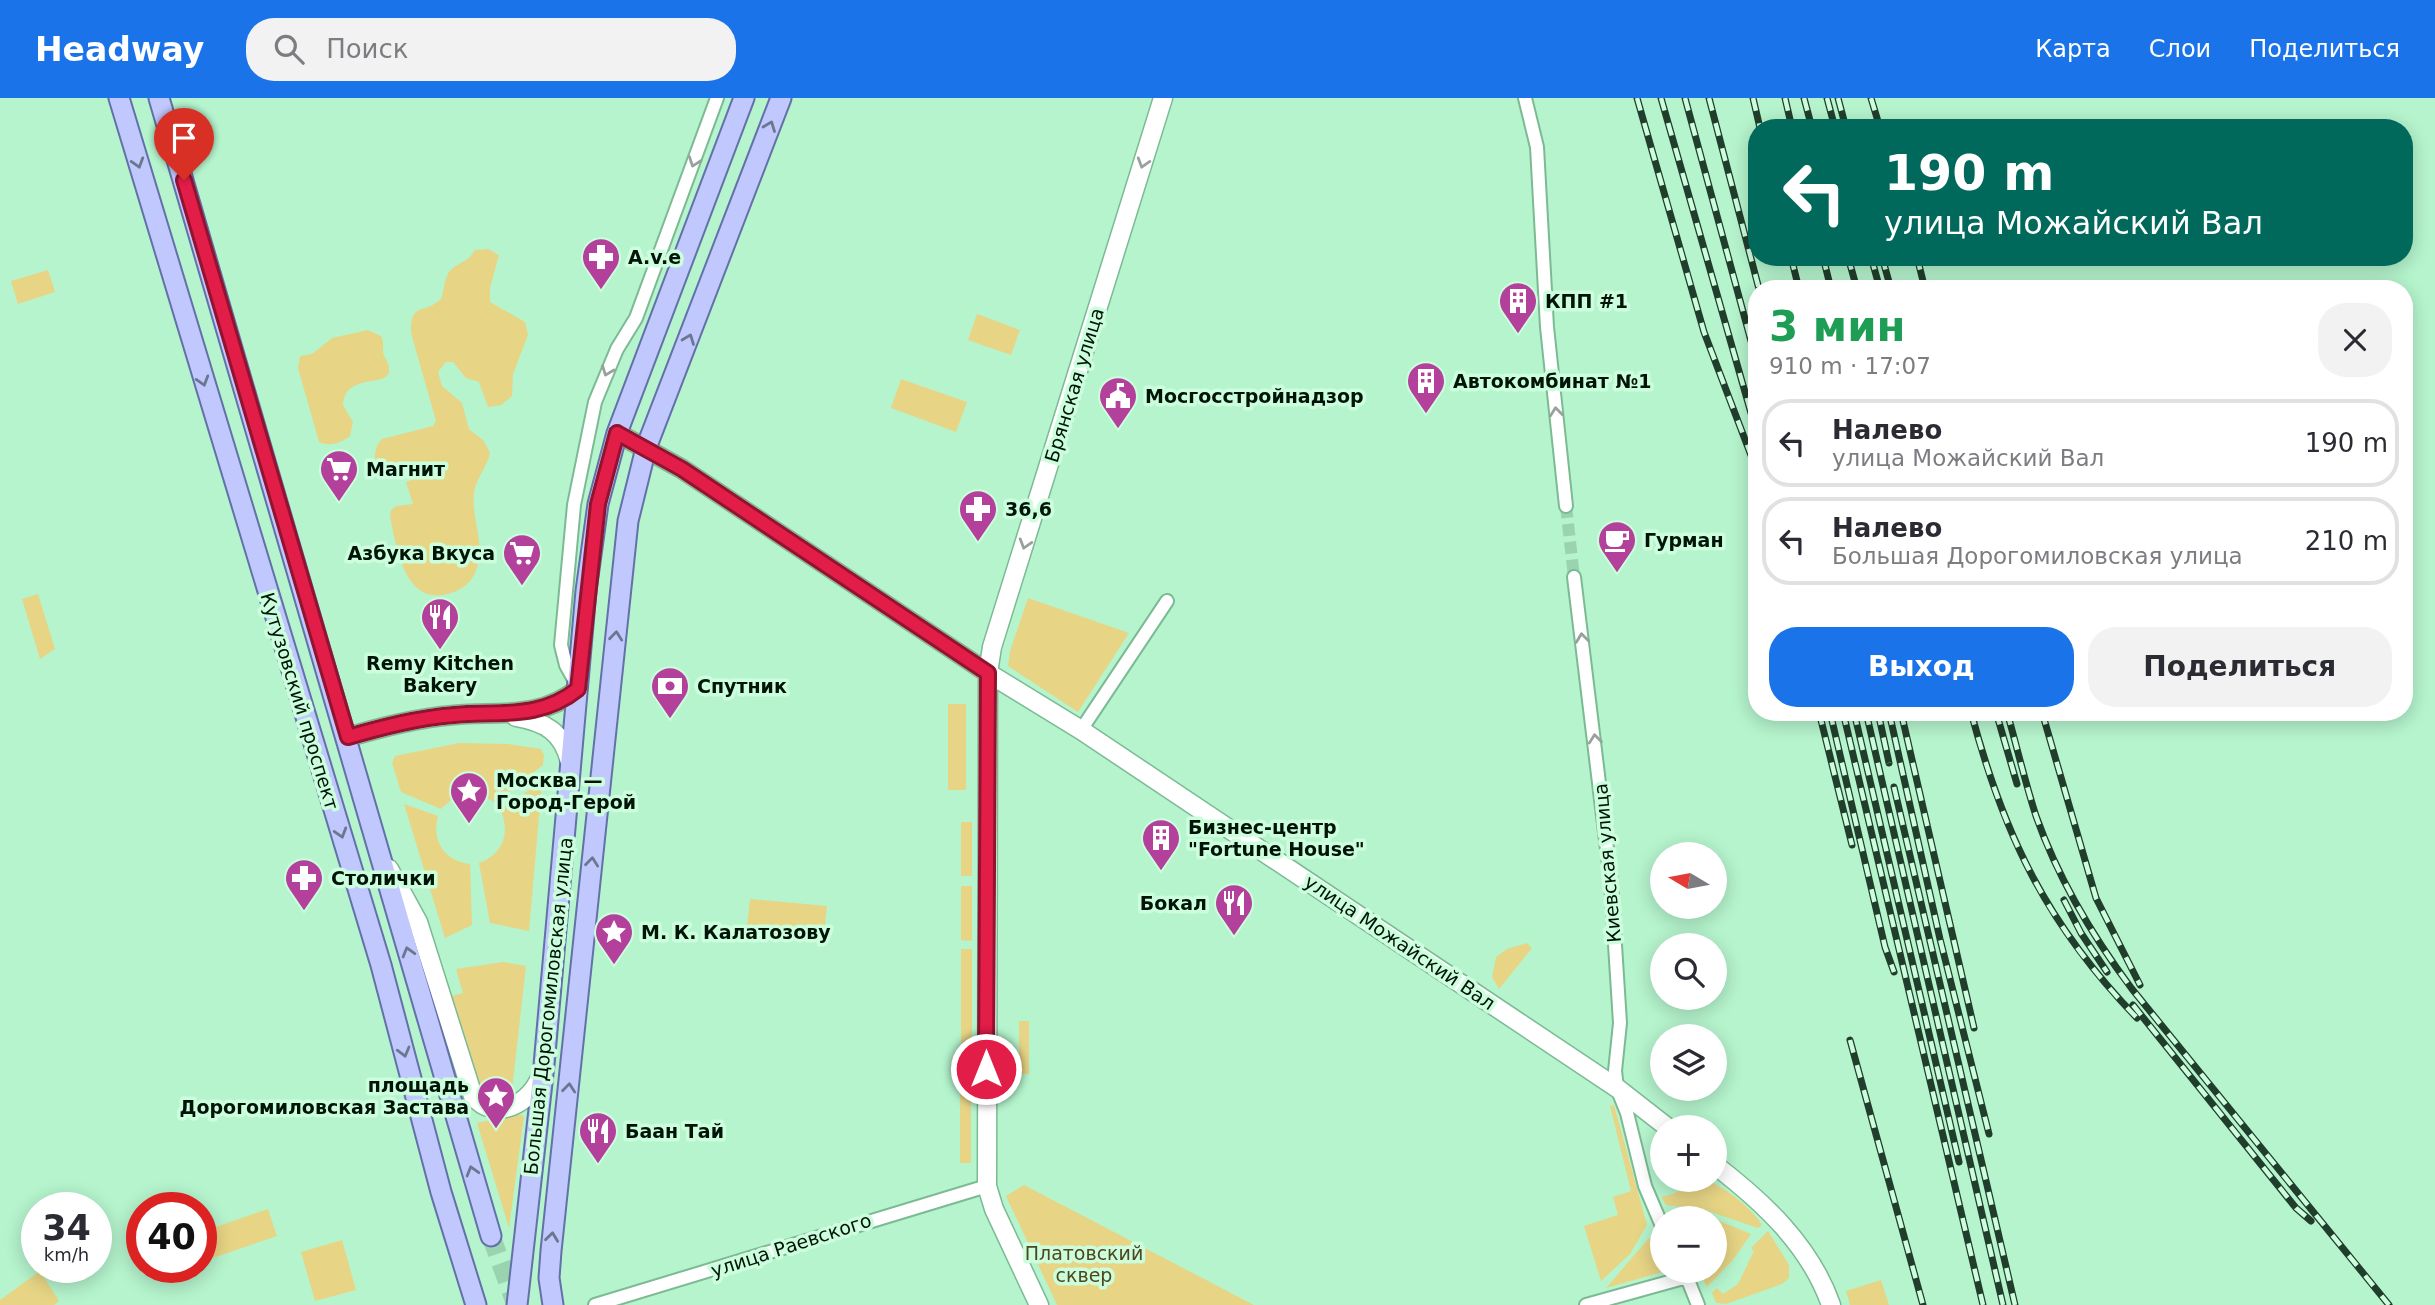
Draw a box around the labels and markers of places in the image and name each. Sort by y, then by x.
pin [154,108,214,180]
pharmacy icon: A.v.e [580,236,622,291]
place label: A.v.e [628,246,681,268]
building icon: КПП #1 [1497,280,1539,335]
place label: КПП #1 [1545,290,1628,312]
building icon: Автокомбинат №1 [1405,360,1447,415]
place label: Автокомбинат №1 [1453,370,1652,392]
public building icon: Мосгосстройнадзор [1097,375,1139,430]
place label: Мосгосстройнадзор [1145,385,1364,407]
supermarket icon: Магнит [318,448,360,503]
place label: Магнит [366,458,445,480]
pharmacy icon: 36,6 [957,488,999,543]
place label: 36,6 [1005,498,1052,520]
cafe icon: Гурман [1596,519,1638,574]
place label: Гурман [1644,529,1724,551]
supermarket icon: Азбука Вкуса [501,532,543,587]
place label: Азбука Вкуса [347,542,495,564]
restaurant icon: Remy Kitchen Bakery [419,596,461,651]
place label: Remy Kitchen Bakery [366,652,514,696]
bank icon: Спутник [649,665,691,720]
place label: Спутник [697,675,787,697]
place label: Москва — Город-Герой [496,769,636,813]
place icon: Москва — Город-Герой [448,770,490,825]
place label: Бизнес-центр "Fortune House" [1188,816,1365,860]
building icon: Бизнес-центр "Fortune House" [1140,817,1182,872]
pharmacy icon: Столички [283,857,325,912]
place label: Столички [331,867,436,889]
restaurant icon: Бокал [1213,882,1255,937]
place label: Бокал [1140,892,1207,914]
place icon: М. К. Калатозову [593,911,635,966]
place label: М. К. Калатозову [641,921,831,943]
place label: площадь Дорогомиловская Застава [180,1074,469,1118]
place icon: площадь Дорогомиловская Застава [475,1075,517,1130]
restaurant icon: Баан Тай [577,1110,619,1165]
place label: Баан Тай [625,1120,724,1142]

